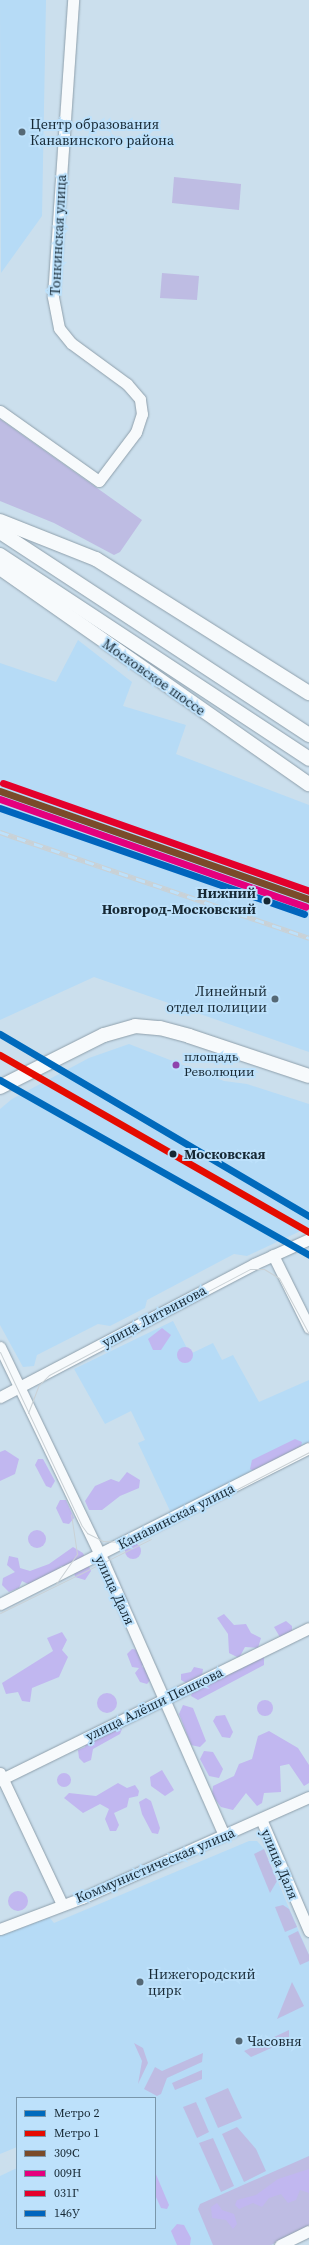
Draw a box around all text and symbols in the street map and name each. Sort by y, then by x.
place label: Центр образования Канавинского района [30,116,174,148]
marker: Центр образования Канавинского района [17,127,27,137]
street label: Тонкинская улица [46,174,70,296]
street label: Московское шоссе [99,635,209,719]
place label: Нижний Новгород-Московский [102,885,256,918]
marker: Нижний Новгород-Московский [260,894,274,908]
place label: Линейный отдел полиции [166,983,267,1016]
marker: Линейный отдел полиции [270,994,280,1004]
place label: площадь Революции [184,1050,254,1081]
marker: площадь Революции [171,1060,181,1070]
place label: Московская [184,1146,266,1162]
marker: Московская [166,1147,180,1161]
street label: улица Литвинова [99,1281,209,1351]
street label: Канавинская улица [115,1479,237,1553]
street label: улица Даля [92,1553,138,1627]
street label: улица Алёши Пешкова [83,1663,225,1745]
street label: Коммунистическая улица [73,1824,237,1906]
street label: улица Даля [258,1826,302,1902]
place label: Нижегородский цирк [148,1966,255,1998]
marker: Нижегородский цирк [135,1977,145,1987]
place label: Часовня [247,2033,302,2049]
marker: Часовня [234,2036,244,2046]
legend [16,2097,156,2229]
text: Метро 2 [54,2105,99,2121]
text: Метро 1 [54,2125,99,2141]
text: 309С [54,2145,80,2161]
text: 009Н [54,2165,81,2181]
text: 031Г [54,2185,79,2201]
text: 146У [54,2205,80,2221]

